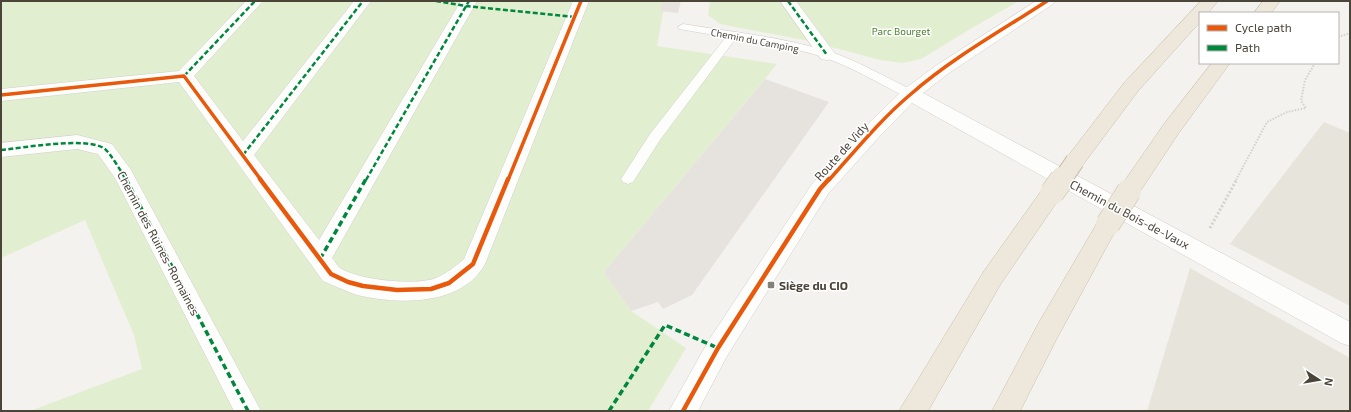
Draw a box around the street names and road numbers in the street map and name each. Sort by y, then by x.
street label: Chemin du Camping [710,26,800,55]
street label: Route de Vidy [811,118,871,183]
street label: Chemin des Ruines-Romaines [115,168,203,318]
street label: Chemin du Bois-de-Vaux [1068,176,1193,252]

